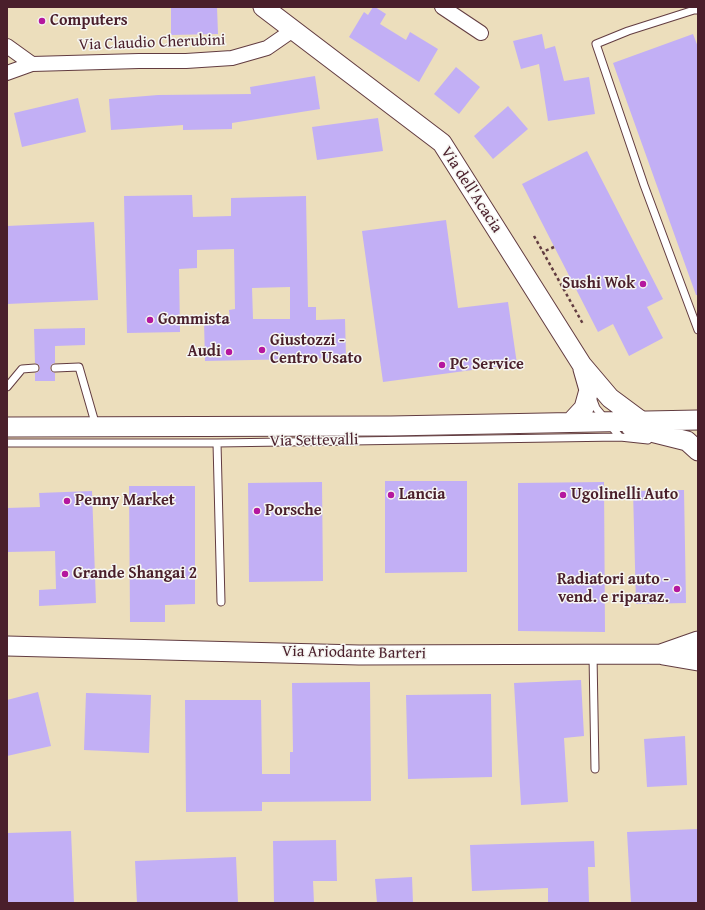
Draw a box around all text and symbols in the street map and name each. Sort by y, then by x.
place label: Computers [50,11,128,31]
marker: Computers [37,16,47,26]
street label: Via Claudio Cherubini [78,31,226,55]
street label: Via dell'Acacia [436,143,506,237]
place label: Sushi Wok [562,274,635,294]
marker: Sushi Wok [638,279,648,289]
place label: Gommista [158,310,230,330]
marker: Gommista [145,315,155,325]
place label: Giustozzi - Centro Usato [270,331,362,369]
place label: Audi [187,342,221,362]
marker: Giustozzi - Centro Usato [257,345,267,355]
marker: Audi [224,347,234,357]
place label: PC Service [450,355,524,375]
marker: PC Service [437,360,447,370]
street label: Via Settevalli [269,431,359,451]
place label: Lancia [399,485,446,505]
place label: Ugolinelli Auto [571,485,678,505]
marker: Lancia [386,490,396,500]
marker: Ugolinelli Auto [558,490,568,500]
place label: Penny Market [75,491,175,511]
marker: Penny Market [62,496,72,506]
place label: Porsche [265,501,322,521]
marker: Porsche [252,506,262,516]
place label: Grande Shangai 2 [73,564,197,584]
marker: Grande Shangai 2 [60,569,70,579]
place label: Radiatori auto - vend. e riparaz. [557,570,669,608]
marker: Radiatori auto - vend. e riparaz. [672,584,682,594]
street label: Via Ariodante Barteri [282,642,426,664]

